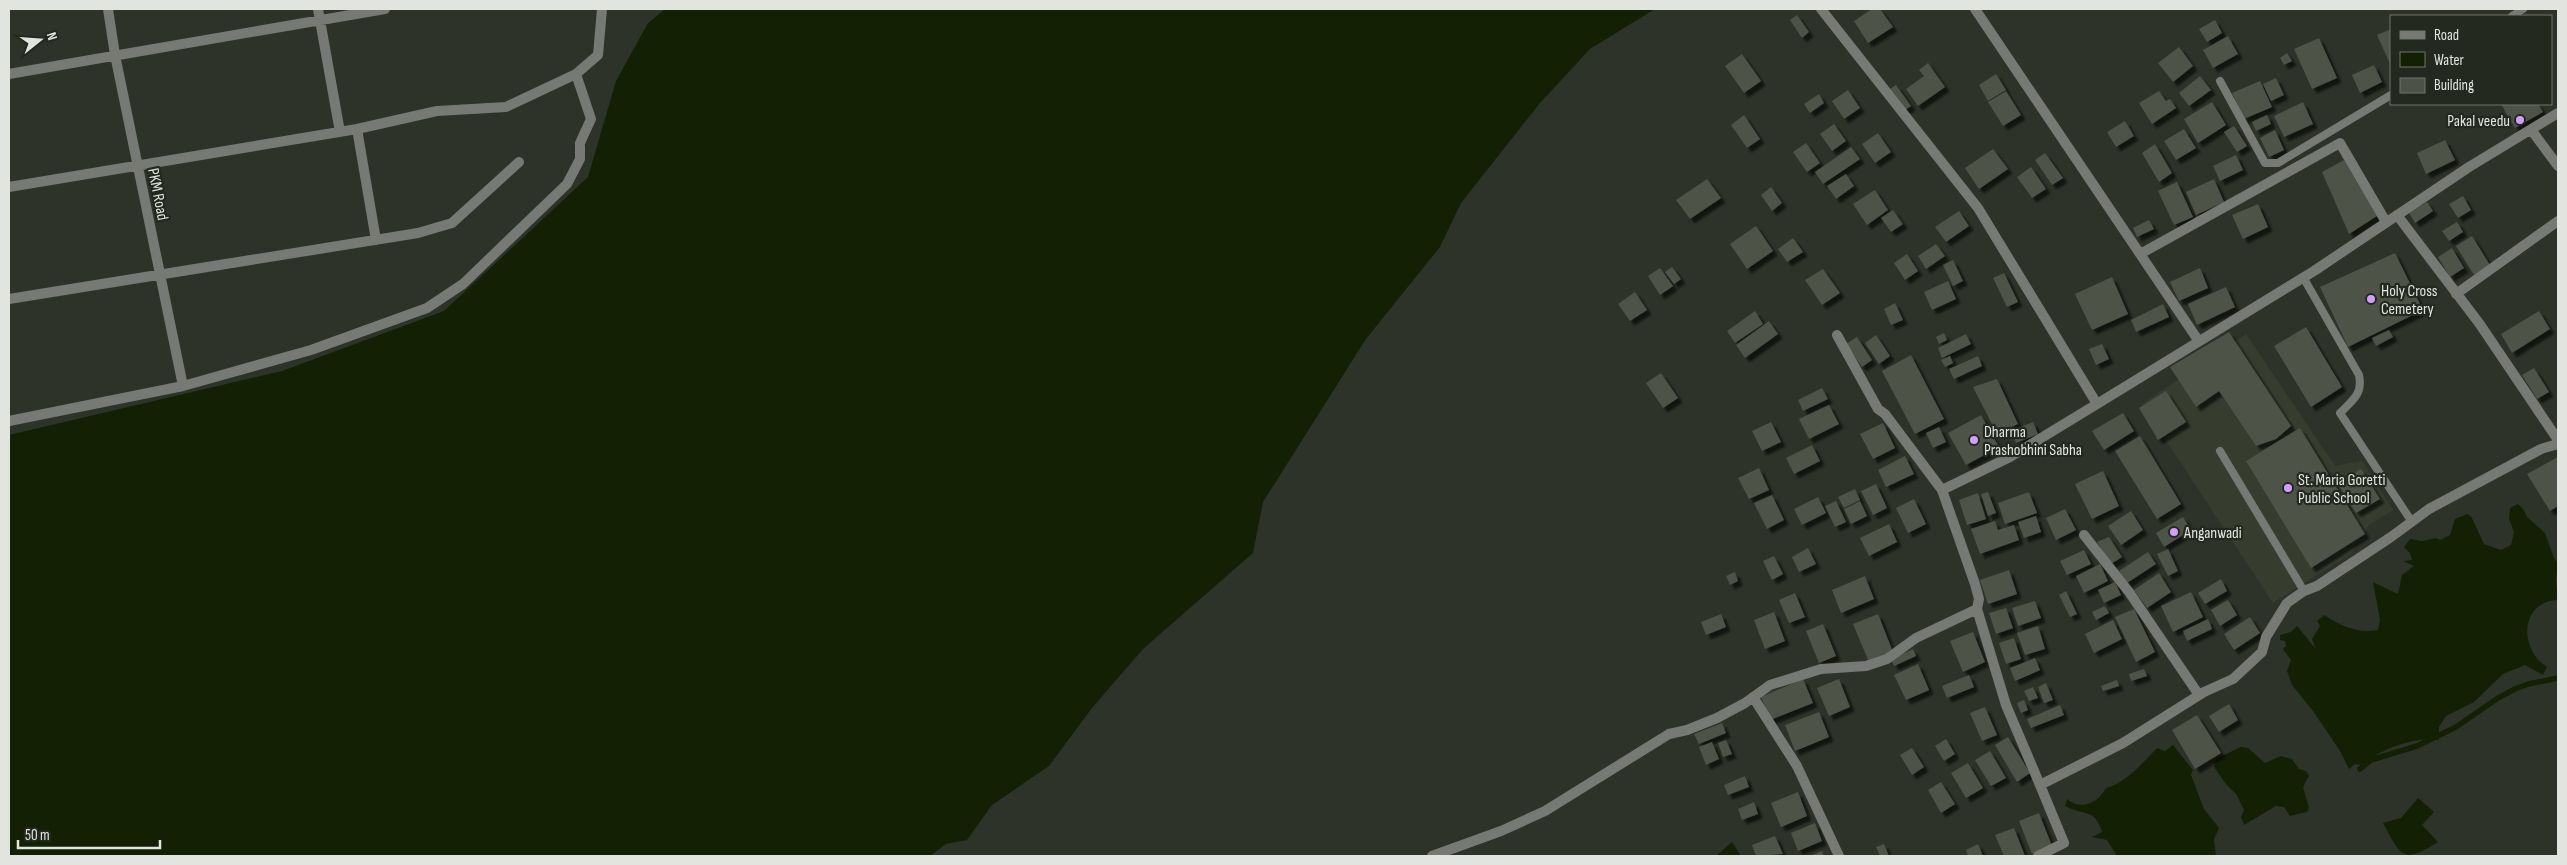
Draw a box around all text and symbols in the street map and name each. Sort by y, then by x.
north arrow [15,15,65,65]
legend [2390,15,2552,105]
text: Road [2434,26,2459,45]
text: N [43,30,61,42]
text: Water [2434,51,2465,70]
text: Building [2434,76,2474,95]
place label: Pakal veedu [2447,112,2510,131]
marker: Pakal veedu [2514,114,2526,126]
street label: PKM Road [143,167,172,222]
place label: Holy Cross Cemetery [2381,282,2438,319]
marker: Holy Cross Cemetery [2365,293,2377,305]
place label: Dharma Prashobhini Sabha [1984,423,2082,460]
marker: Dharma Prashobhini Sabha [1968,434,1980,446]
place label: St. Maria Goretti Public School [2298,471,2386,508]
marker: St. Maria Goretti Public School [2282,482,2294,494]
place label: Anganwadi [2183,524,2242,543]
marker: Anganwadi [2168,526,2180,538]
scale bar [18,818,160,850]
text: 50 m [25,826,50,845]

